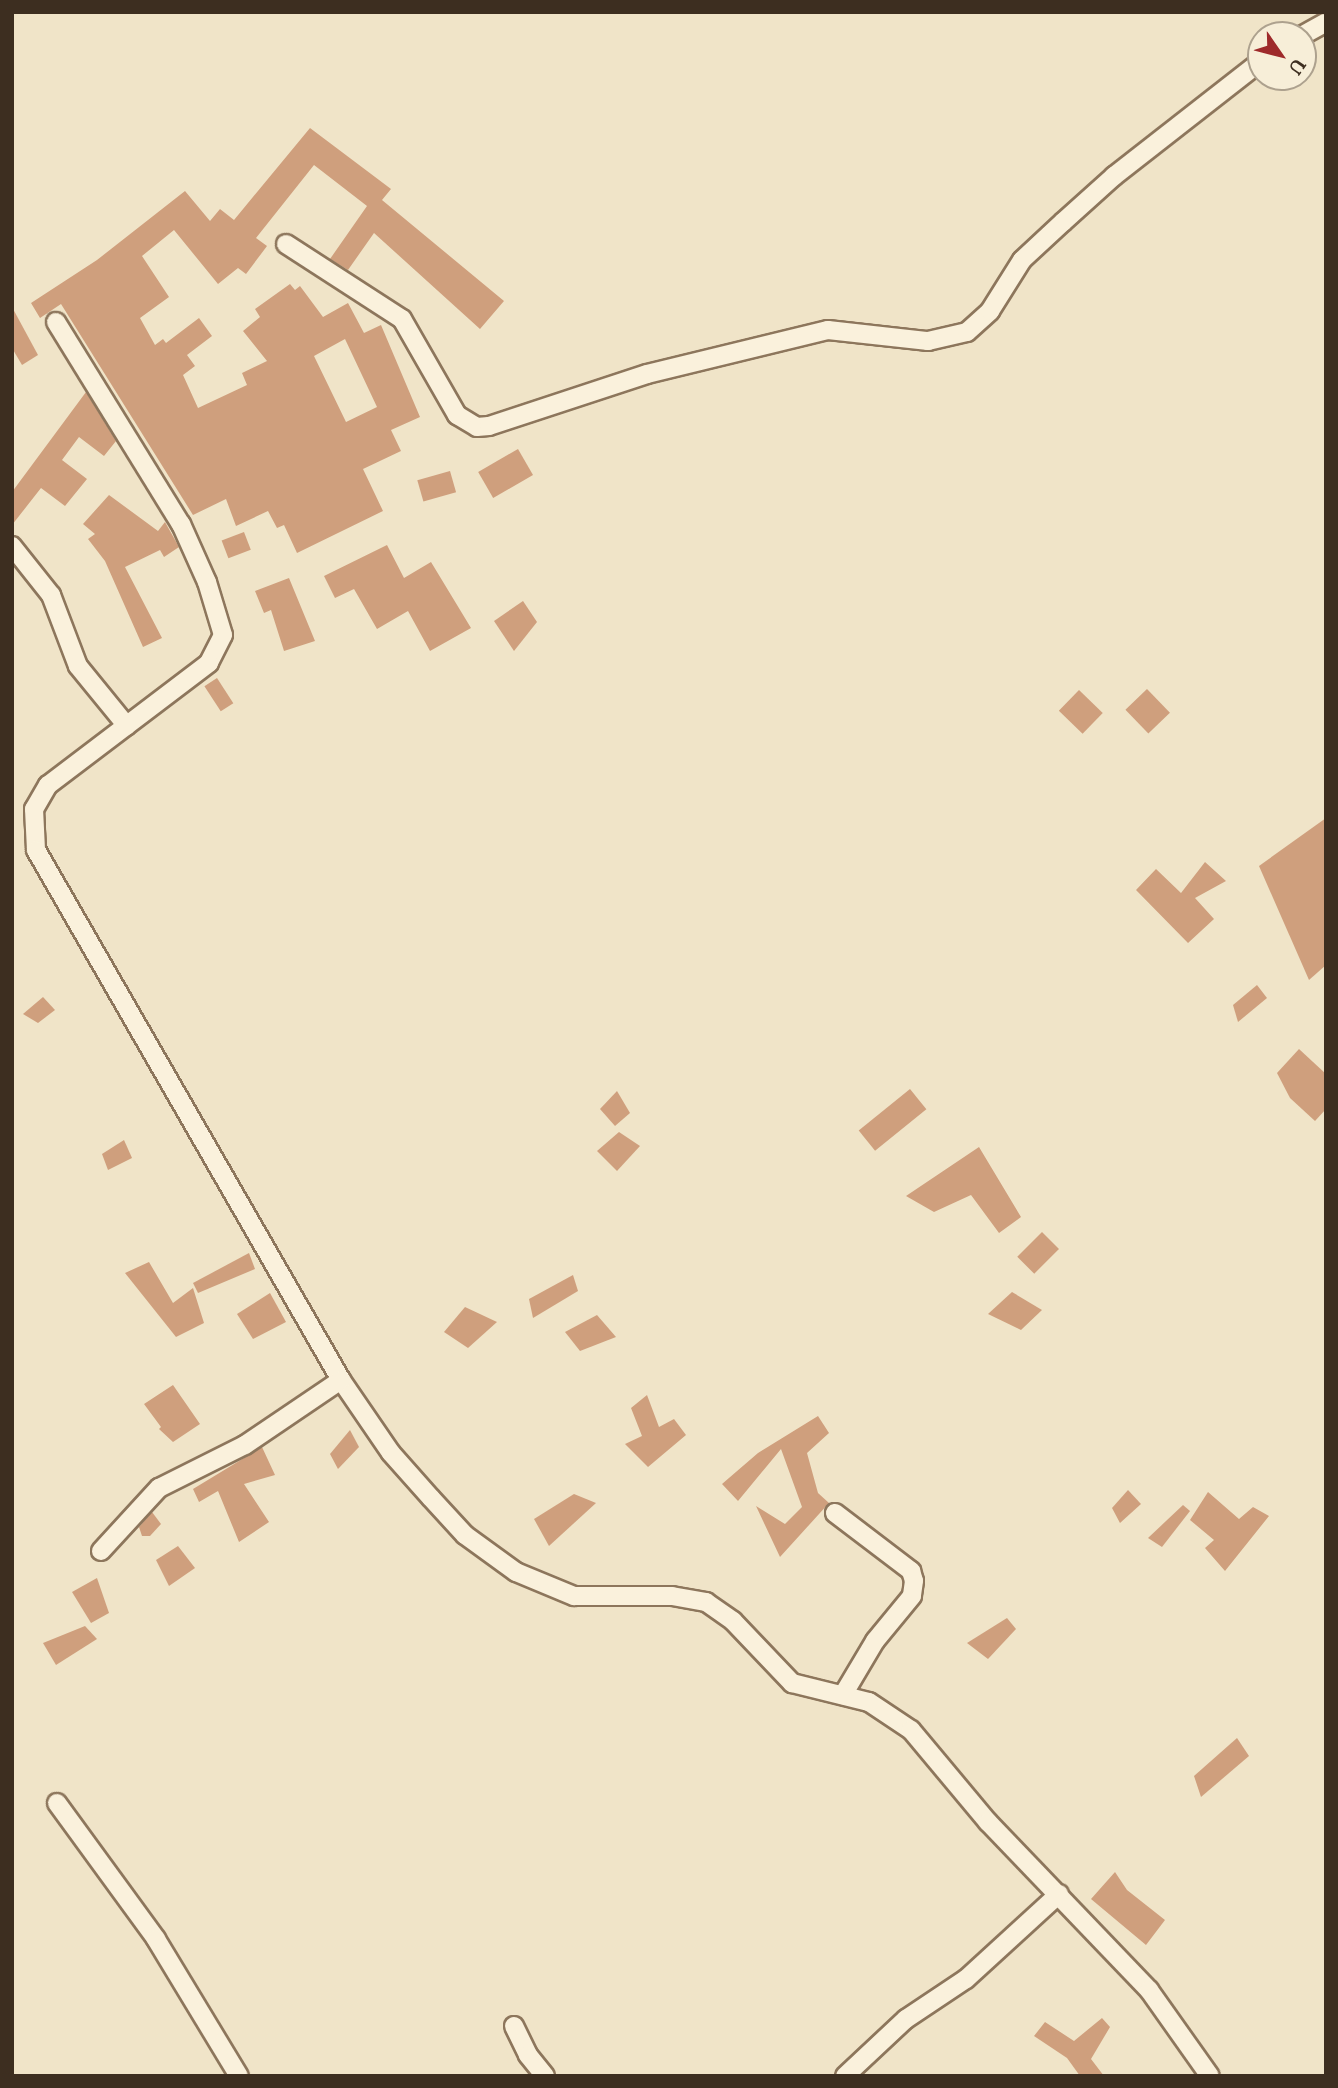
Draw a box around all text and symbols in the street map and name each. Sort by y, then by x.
north arrow [1247,21,1317,91]
text: U [1284,54,1312,80]

